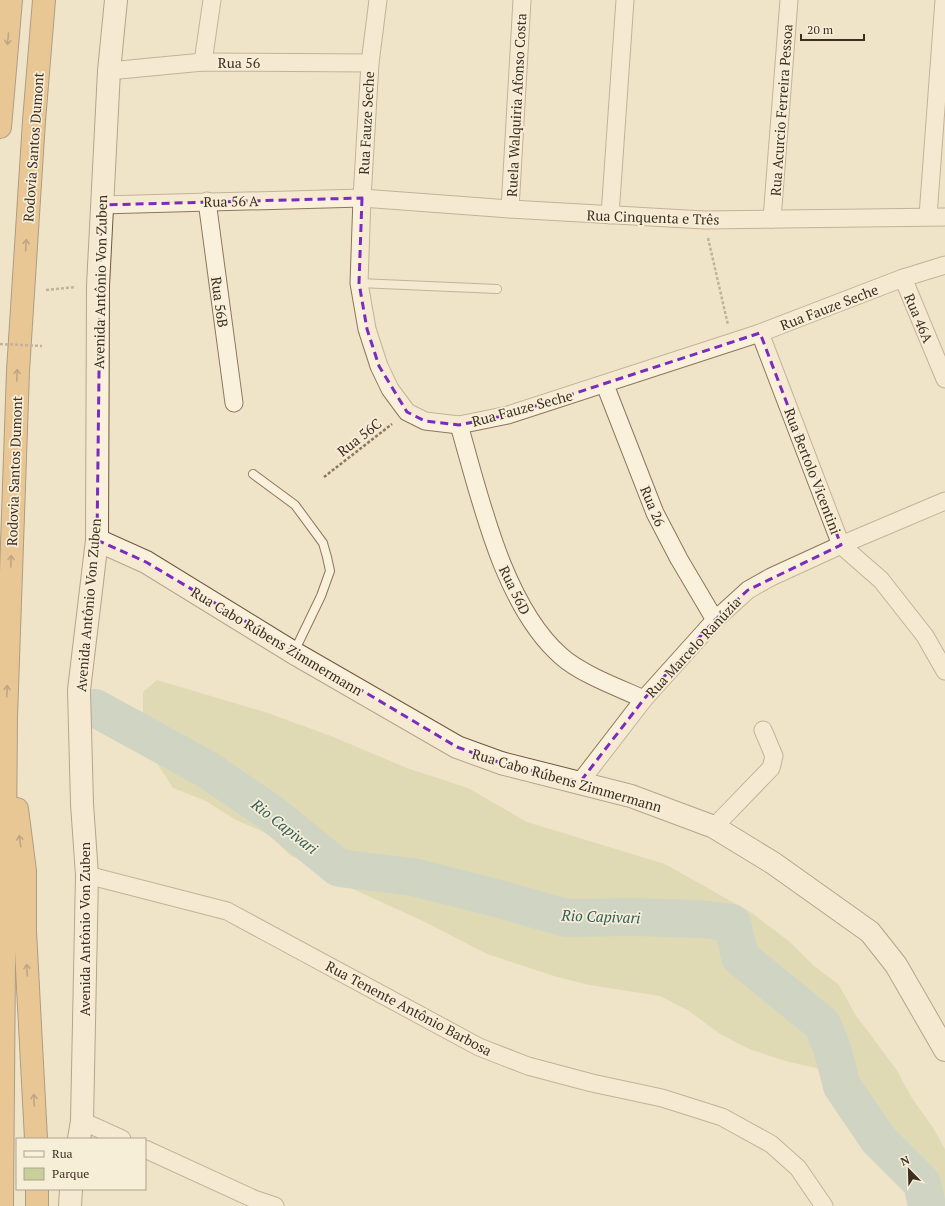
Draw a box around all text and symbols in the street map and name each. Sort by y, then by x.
street label: Ruela Walquiria Afonso Costa [502,13,530,197]
scale bar [801,16,864,42]
text: 20 m [807,22,834,37]
street label: Rua Acurcio Ferreira Pessoa [766,23,796,197]
one-way arrow [4,32,11,45]
street label: Rua 56 [218,53,261,72]
street label: Rodovia Santos Dumont [18,71,48,222]
street label: Rua Fauze Seche [354,71,378,175]
street label: Rua 56 A [203,191,259,211]
street label: Avenida Antônio Von Zuben [89,194,111,369]
street label: Rua Cinquenta e Três [586,205,720,229]
one-way arrow [22,239,29,252]
street label: Rua 56B [207,275,233,329]
street label: Rua Fauze Seche [777,280,881,334]
street label: Rua 46A [900,290,938,346]
one-way arrow [14,369,21,382]
street label: Rua Fauze Seche [470,385,574,431]
street label: Rodovia Santos Dumont [2,395,26,546]
street label: Rua Bertolo Vicentini [780,405,846,537]
street label: Rua 56C [333,414,385,460]
street label: Rua 26 [636,483,670,530]
street label: Avenida Antônio Von Zuben [71,517,105,693]
one-way arrow [8,555,15,568]
street label: Rua 56D [495,562,535,618]
street label: Rua Cabo Rúbens Zimmermann [188,582,367,700]
street label: Rua Marcelo Ranúzia [641,593,745,701]
one-way arrow [3,685,11,698]
street label: Rua Cabo Rúbens Zimmermann [470,744,665,816]
water label: Rio Capivari [247,793,323,859]
one-way arrow [17,835,24,848]
street label: Avenida Antônio Von Zuben [75,841,94,1016]
water label: Rio Capivari [560,905,642,927]
street label: Rua Tenente Antônio Barbosa [323,956,495,1060]
one-way arrow [23,964,30,977]
one-way arrow [30,1094,37,1107]
legend [16,1138,146,1190]
text: Rua [52,1146,73,1161]
north arrow [889,1150,929,1190]
text: N [899,1152,912,1169]
text: Parque [52,1166,89,1181]

